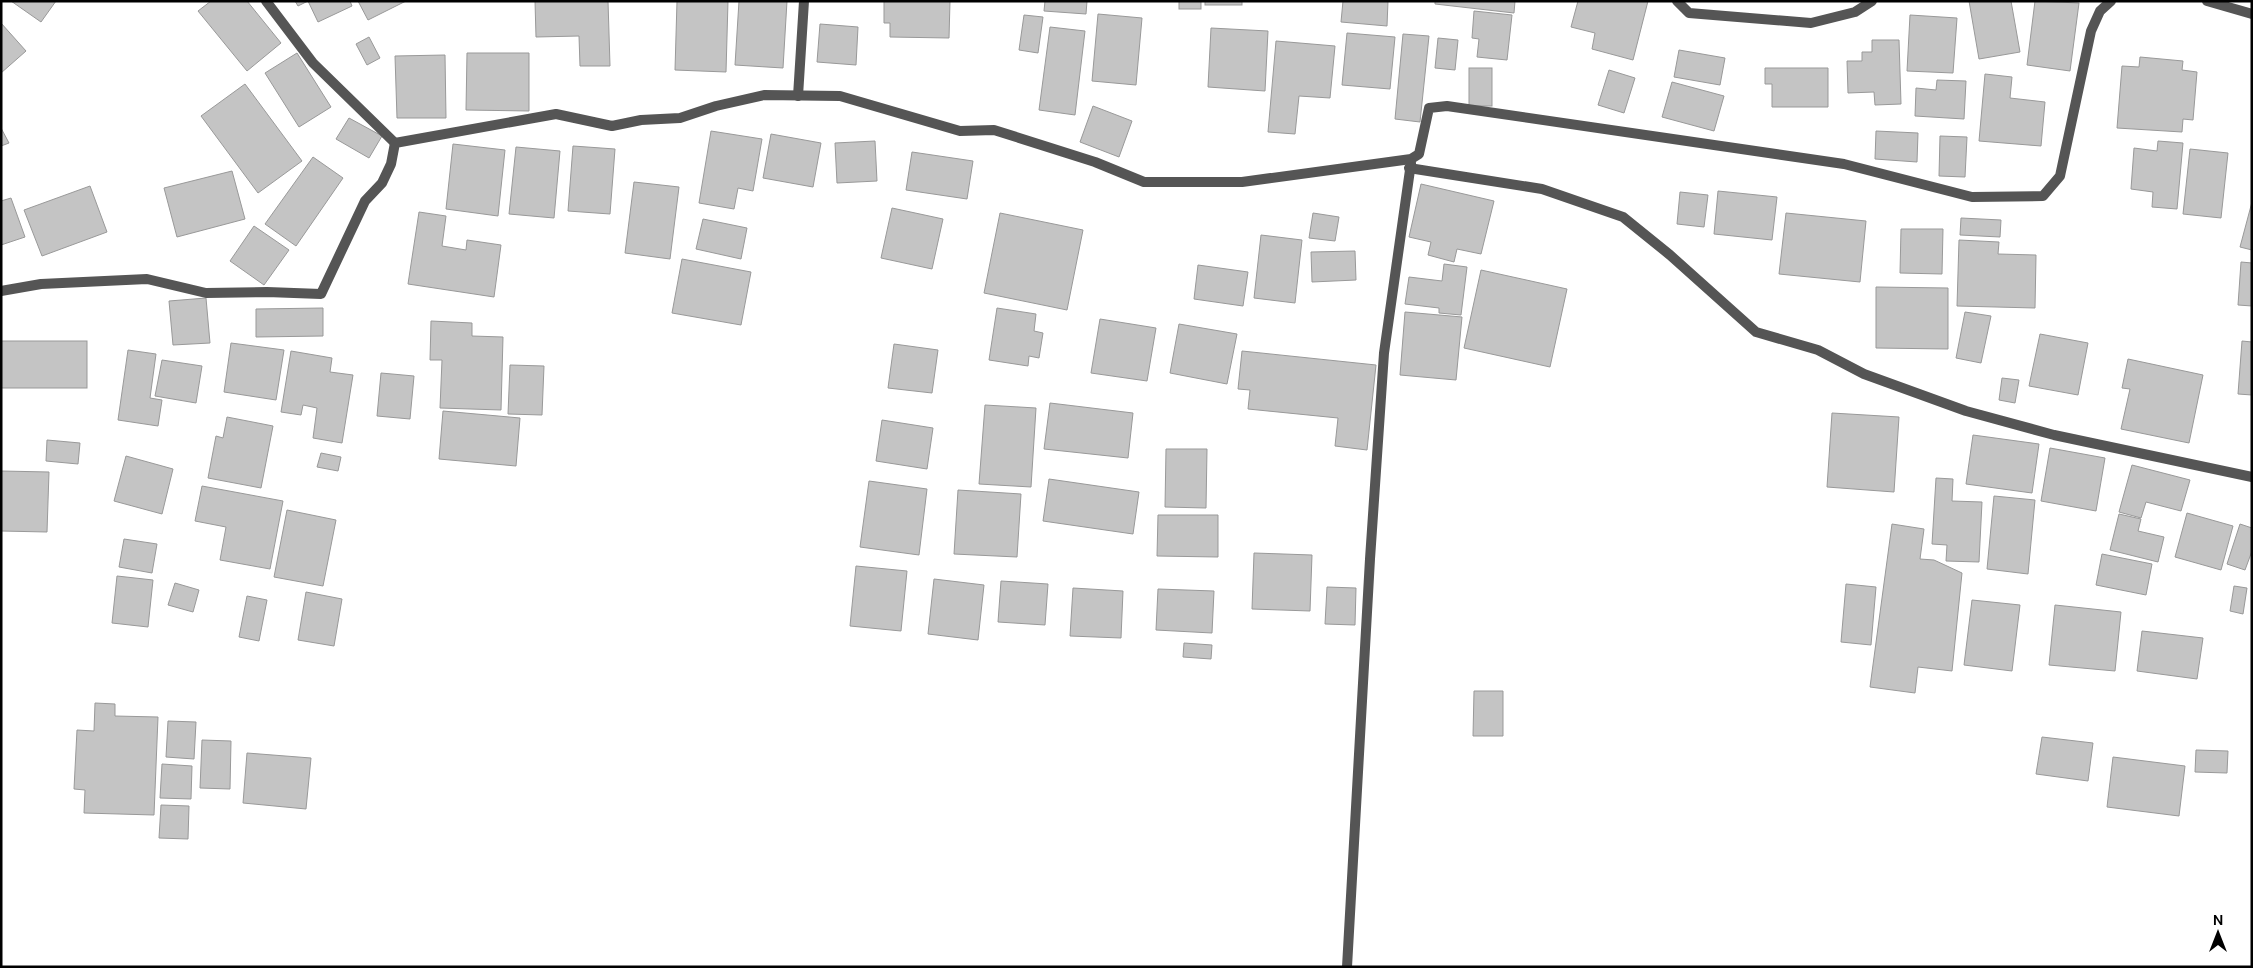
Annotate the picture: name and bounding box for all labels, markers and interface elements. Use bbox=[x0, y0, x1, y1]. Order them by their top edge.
north arrow bbox=[2193, 908, 2243, 958]
text: N bbox=[2213, 911, 2223, 929]

